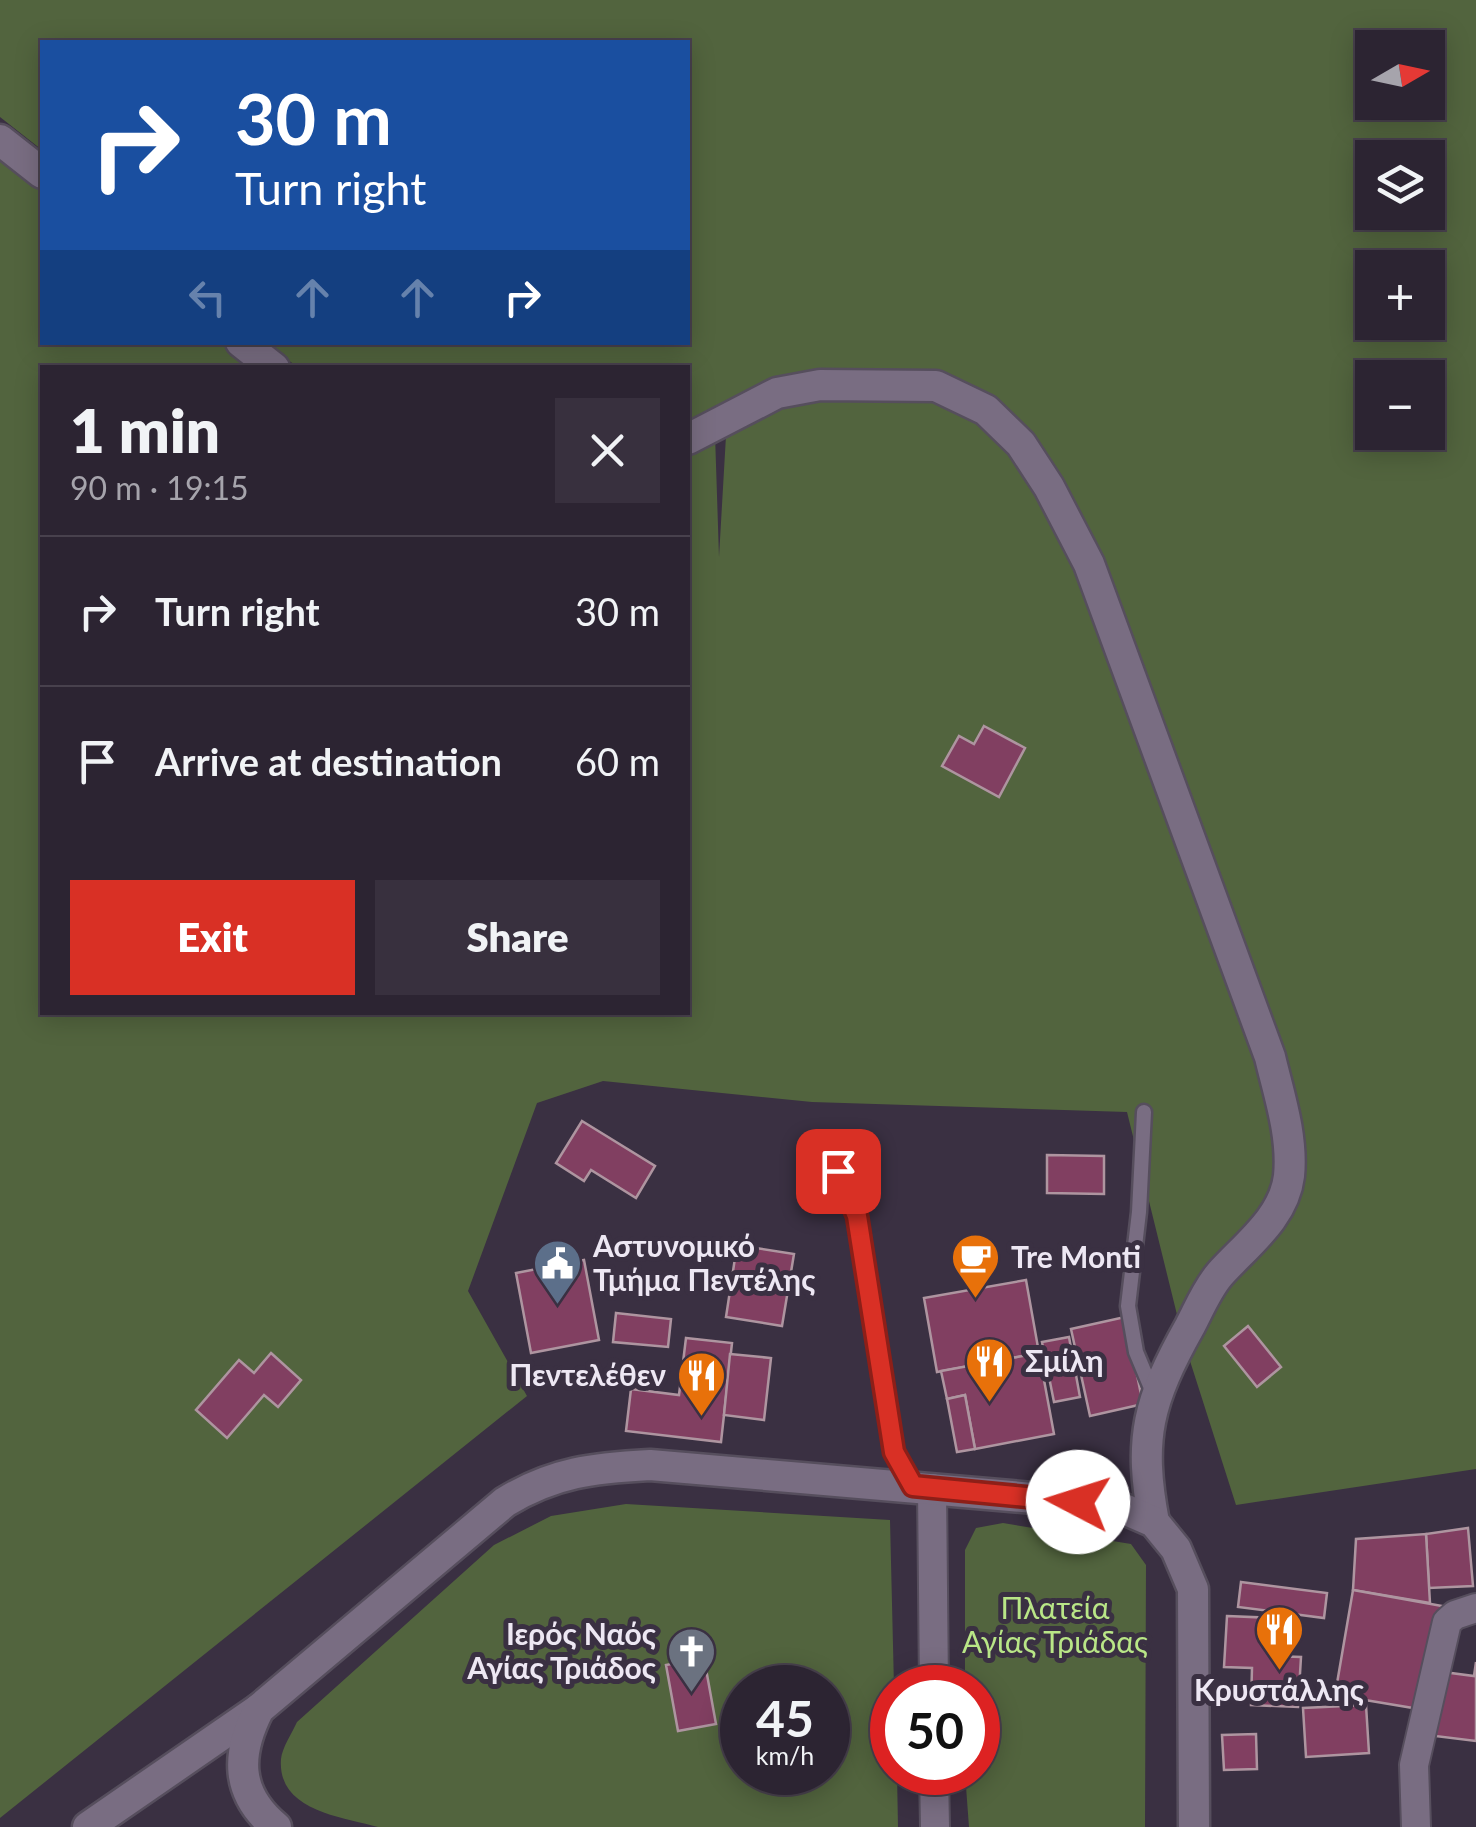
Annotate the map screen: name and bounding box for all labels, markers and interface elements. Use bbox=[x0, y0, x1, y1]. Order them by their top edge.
north arrow bbox=[1355, 30, 1445, 120]
map controls bbox=[1355, 30, 1445, 450]
text: 30 m bbox=[235, 76, 392, 160]
icon: right bbox=[70, 80, 200, 210]
button: layers bbox=[1355, 140, 1445, 230]
text: Turn right bbox=[235, 161, 426, 215]
button: + bbox=[1355, 250, 1445, 340]
icon: left bbox=[180, 270, 235, 325]
icon: ahead bbox=[285, 270, 340, 325]
icon: ahead bbox=[390, 270, 445, 325]
icon: right bbox=[495, 270, 550, 325]
button: − bbox=[1355, 360, 1445, 450]
text: 1 min bbox=[70, 394, 220, 466]
button: close bbox=[555, 398, 660, 503]
text: 90 m · 19:15 bbox=[70, 468, 249, 507]
icon: right bbox=[70, 584, 125, 639]
text: Turn right bbox=[155, 588, 320, 634]
text: 30 m bbox=[575, 588, 660, 634]
icon: arrive bbox=[70, 734, 125, 789]
text: Arrive at destination bbox=[155, 738, 502, 784]
text: 60 m bbox=[575, 738, 660, 784]
button: Exit bbox=[70, 880, 355, 995]
button: Share bbox=[375, 880, 660, 995]
pin bbox=[796, 1129, 881, 1214]
icon: arrive bbox=[811, 1144, 866, 1199]
place label: Αστυνομικό Τμήμα Πεντέλης bbox=[592, 1227, 815, 1297]
cafe icon: Tre Monti bbox=[950, 1232, 1002, 1300]
public building icon: Αστυνομικό Τμήμα Πεντέλης bbox=[532, 1238, 584, 1306]
place label: Tre Monti bbox=[1011, 1238, 1141, 1274]
restaurant icon: Σμίλη bbox=[964, 1336, 1016, 1404]
place label: Σμίλη bbox=[1025, 1342, 1104, 1378]
restaurant icon: Πεντελέθεν bbox=[675, 1350, 727, 1418]
place label: Πεντελέθεν bbox=[509, 1356, 666, 1392]
position arrow bbox=[1026, 1450, 1130, 1554]
park label: Πλατεία Αγίας Τριάδας bbox=[962, 1589, 1148, 1659]
restaurant icon: Κρυστάλλης bbox=[1253, 1604, 1305, 1672]
place label: Ιερός Ναός Αγίας Τριάδος bbox=[466, 1615, 656, 1685]
church icon: Ιερός Ναός Αγίας Τριάδος bbox=[665, 1626, 717, 1694]
speed limit sign: 50 bbox=[870, 1665, 1000, 1795]
place label: Κρυστάλλης bbox=[1194, 1671, 1364, 1707]
text: 45 bbox=[756, 1688, 814, 1748]
text: km/h bbox=[756, 1740, 814, 1770]

